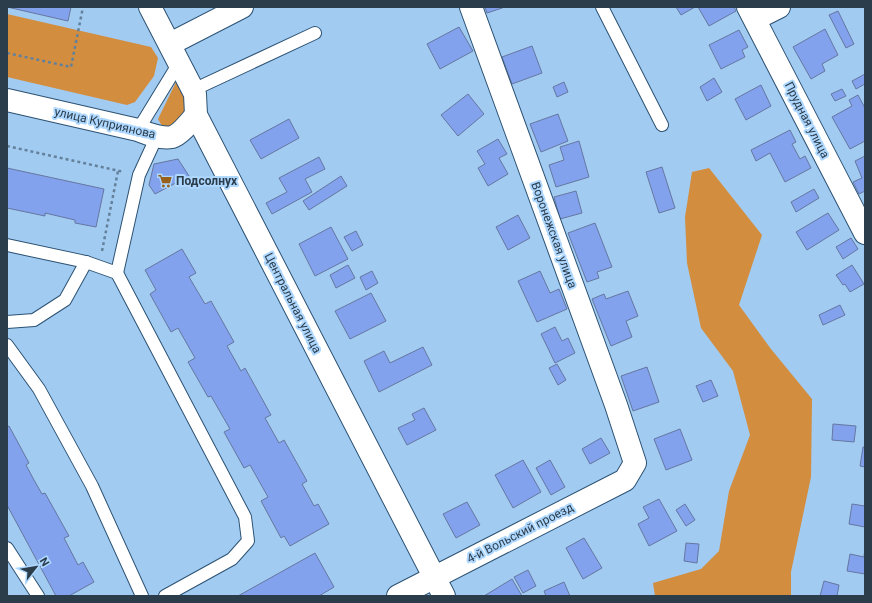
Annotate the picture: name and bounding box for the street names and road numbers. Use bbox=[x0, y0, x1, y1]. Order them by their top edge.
street label: Прудная улица bbox=[782, 79, 832, 161]
street label: улица Куприянова bbox=[53, 105, 157, 141]
street label: Воронежская улица bbox=[528, 180, 580, 290]
street label: Центральная улица bbox=[262, 251, 324, 355]
street label: 4-й Вольский проезд bbox=[464, 500, 576, 566]

